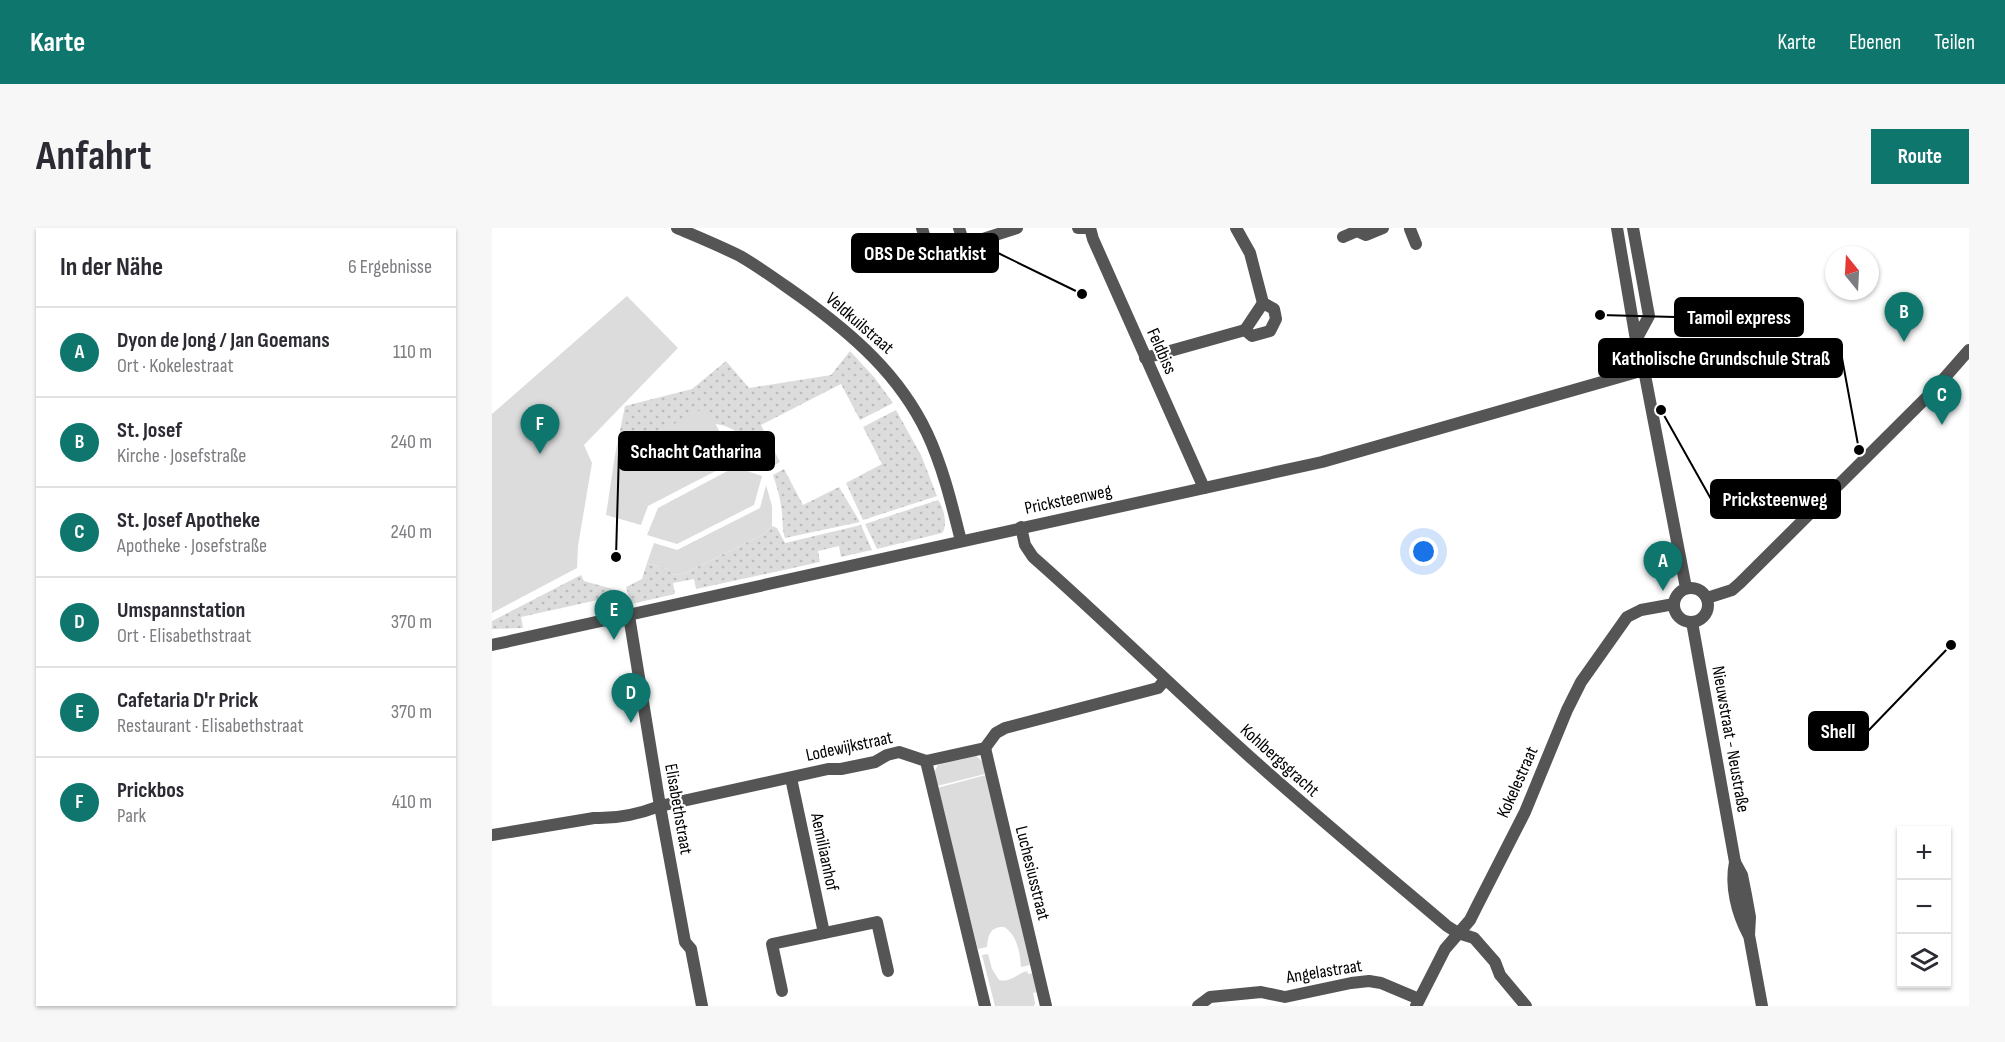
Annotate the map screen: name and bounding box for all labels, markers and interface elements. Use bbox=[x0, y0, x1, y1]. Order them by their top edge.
text: Karte bbox=[30, 26, 85, 59]
text: Karte bbox=[1778, 30, 1816, 55]
text: Ebenen bbox=[1849, 30, 1901, 55]
text: Teilen bbox=[1934, 30, 1975, 55]
button: Route bbox=[1871, 129, 1969, 184]
text: Anfahrt bbox=[36, 131, 151, 182]
callout: OBS De Schatkist bbox=[852, 234, 998, 272]
text: OBS De Schatkist bbox=[864, 242, 986, 266]
north arrow bbox=[1825, 246, 1879, 300]
text: In der Nähe bbox=[60, 252, 163, 283]
text: 6 Ergebnisse bbox=[348, 255, 432, 279]
street label: Veldkuilstraat bbox=[821, 288, 898, 359]
pin: B bbox=[1884, 292, 1924, 342]
callout: Tamoil express bbox=[1675, 298, 1803, 336]
text: Tamoil express bbox=[1687, 306, 1791, 330]
street label: Feldbiss bbox=[1142, 325, 1181, 377]
text: Dyon de Jong / Jan Goemans bbox=[117, 327, 330, 354]
callout: Katholische Grundschule Straß bbox=[1599, 339, 1842, 377]
text: A bbox=[75, 340, 84, 364]
text: 110 m bbox=[393, 340, 432, 364]
text: Katholische Grundschule Straß bbox=[1612, 347, 1830, 371]
text: Ort · Kokelestraat bbox=[117, 354, 234, 378]
pin: C bbox=[1922, 376, 1962, 425]
pin: F bbox=[520, 404, 560, 454]
text: St. Josef bbox=[117, 417, 182, 444]
text: B bbox=[75, 430, 84, 454]
text: 240 m bbox=[391, 430, 432, 454]
callout: Schacht Catharina bbox=[619, 432, 774, 470]
text: Schacht Catharina bbox=[631, 440, 761, 464]
text: Kirche · Josefstraße bbox=[117, 444, 246, 468]
street label: Pricksteenweg bbox=[1023, 480, 1114, 519]
callout: Pricksteenweg bbox=[1711, 480, 1840, 518]
text: Pricksteenweg bbox=[1723, 488, 1828, 512]
text: St. Josef Apotheke bbox=[117, 507, 260, 534]
text: C bbox=[74, 520, 85, 544]
text: 240 m bbox=[391, 520, 432, 544]
text: Apotheke · Josefstraße bbox=[117, 534, 267, 558]
your location bbox=[1409, 537, 1438, 566]
pin: A bbox=[1644, 542, 1682, 591]
pin: E bbox=[594, 590, 634, 640]
text: Umspannstation bbox=[117, 597, 245, 624]
text: D bbox=[74, 610, 85, 634]
text: 370 m bbox=[391, 610, 432, 634]
text: Ort · Elisabethstraat bbox=[117, 624, 251, 648]
street label: Nieuwstraat - Neustraße bbox=[1707, 664, 1754, 814]
pin: D bbox=[612, 674, 650, 723]
text: Cafetaria D'r Prick bbox=[117, 687, 258, 714]
text: E bbox=[75, 700, 84, 724]
text: 370 m bbox=[391, 700, 432, 724]
callout: Shell bbox=[1809, 712, 1868, 750]
text: Restaurant · Elisabethstraat bbox=[117, 714, 304, 738]
street label: Kohlbergsgracht bbox=[1236, 720, 1324, 802]
text: Shell bbox=[1821, 720, 1855, 744]
street label: Lodewijkstraat bbox=[804, 727, 895, 766]
street label: Kokelestraat bbox=[1492, 743, 1543, 821]
street label: Elisabethstraat bbox=[660, 762, 697, 857]
text: Prickbos bbox=[117, 777, 184, 804]
text: F bbox=[75, 790, 84, 814]
text: 410 m bbox=[392, 790, 432, 814]
text: Park bbox=[117, 804, 146, 828]
street label: Aemiliaanhof bbox=[806, 810, 843, 894]
street label: Luchesiusstraat bbox=[1011, 824, 1054, 923]
map controls bbox=[1897, 826, 1951, 988]
button: + bbox=[1897, 826, 1951, 880]
button: − bbox=[1897, 880, 1951, 934]
button: layers bbox=[1897, 934, 1951, 988]
street label: Angelastraat bbox=[1284, 955, 1364, 988]

